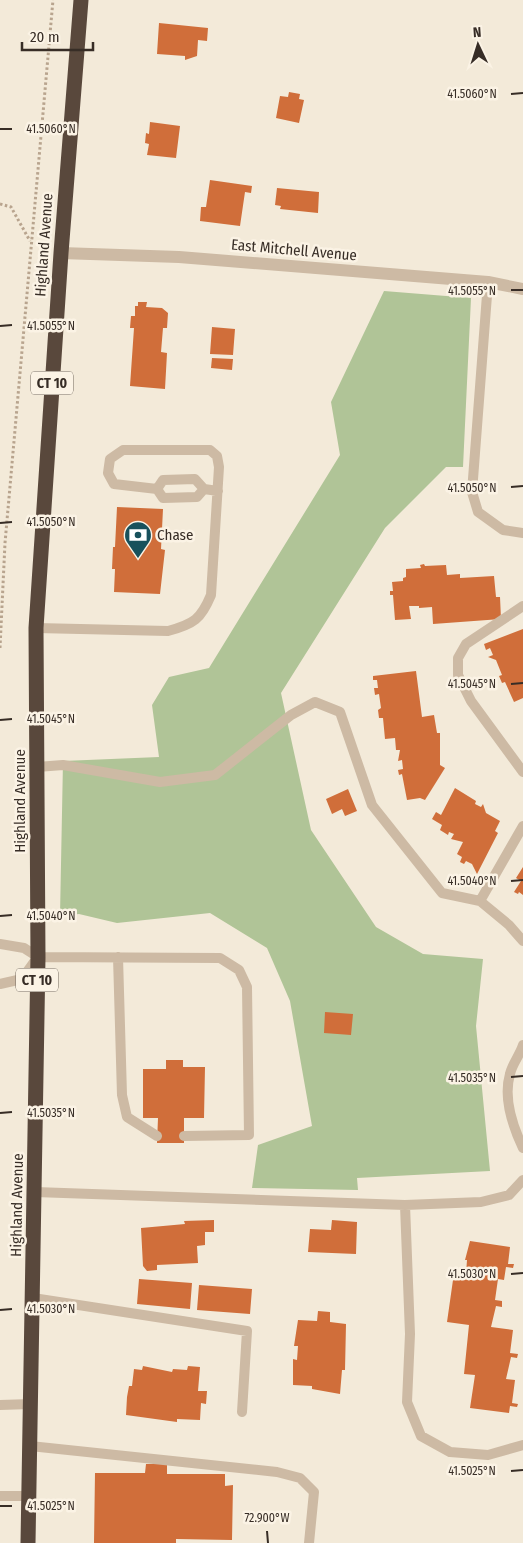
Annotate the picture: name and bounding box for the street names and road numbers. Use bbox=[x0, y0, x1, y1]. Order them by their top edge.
street label: Highland Avenue bbox=[31, 193, 57, 297]
street label: East Mitchell Avenue bbox=[230, 236, 358, 264]
road number: CT 10 bbox=[31, 372, 73, 394]
street label: Highland Avenue bbox=[11, 749, 29, 853]
road number: CT 10 bbox=[16, 968, 58, 992]
street label: Highland Avenue bbox=[7, 1153, 27, 1257]

